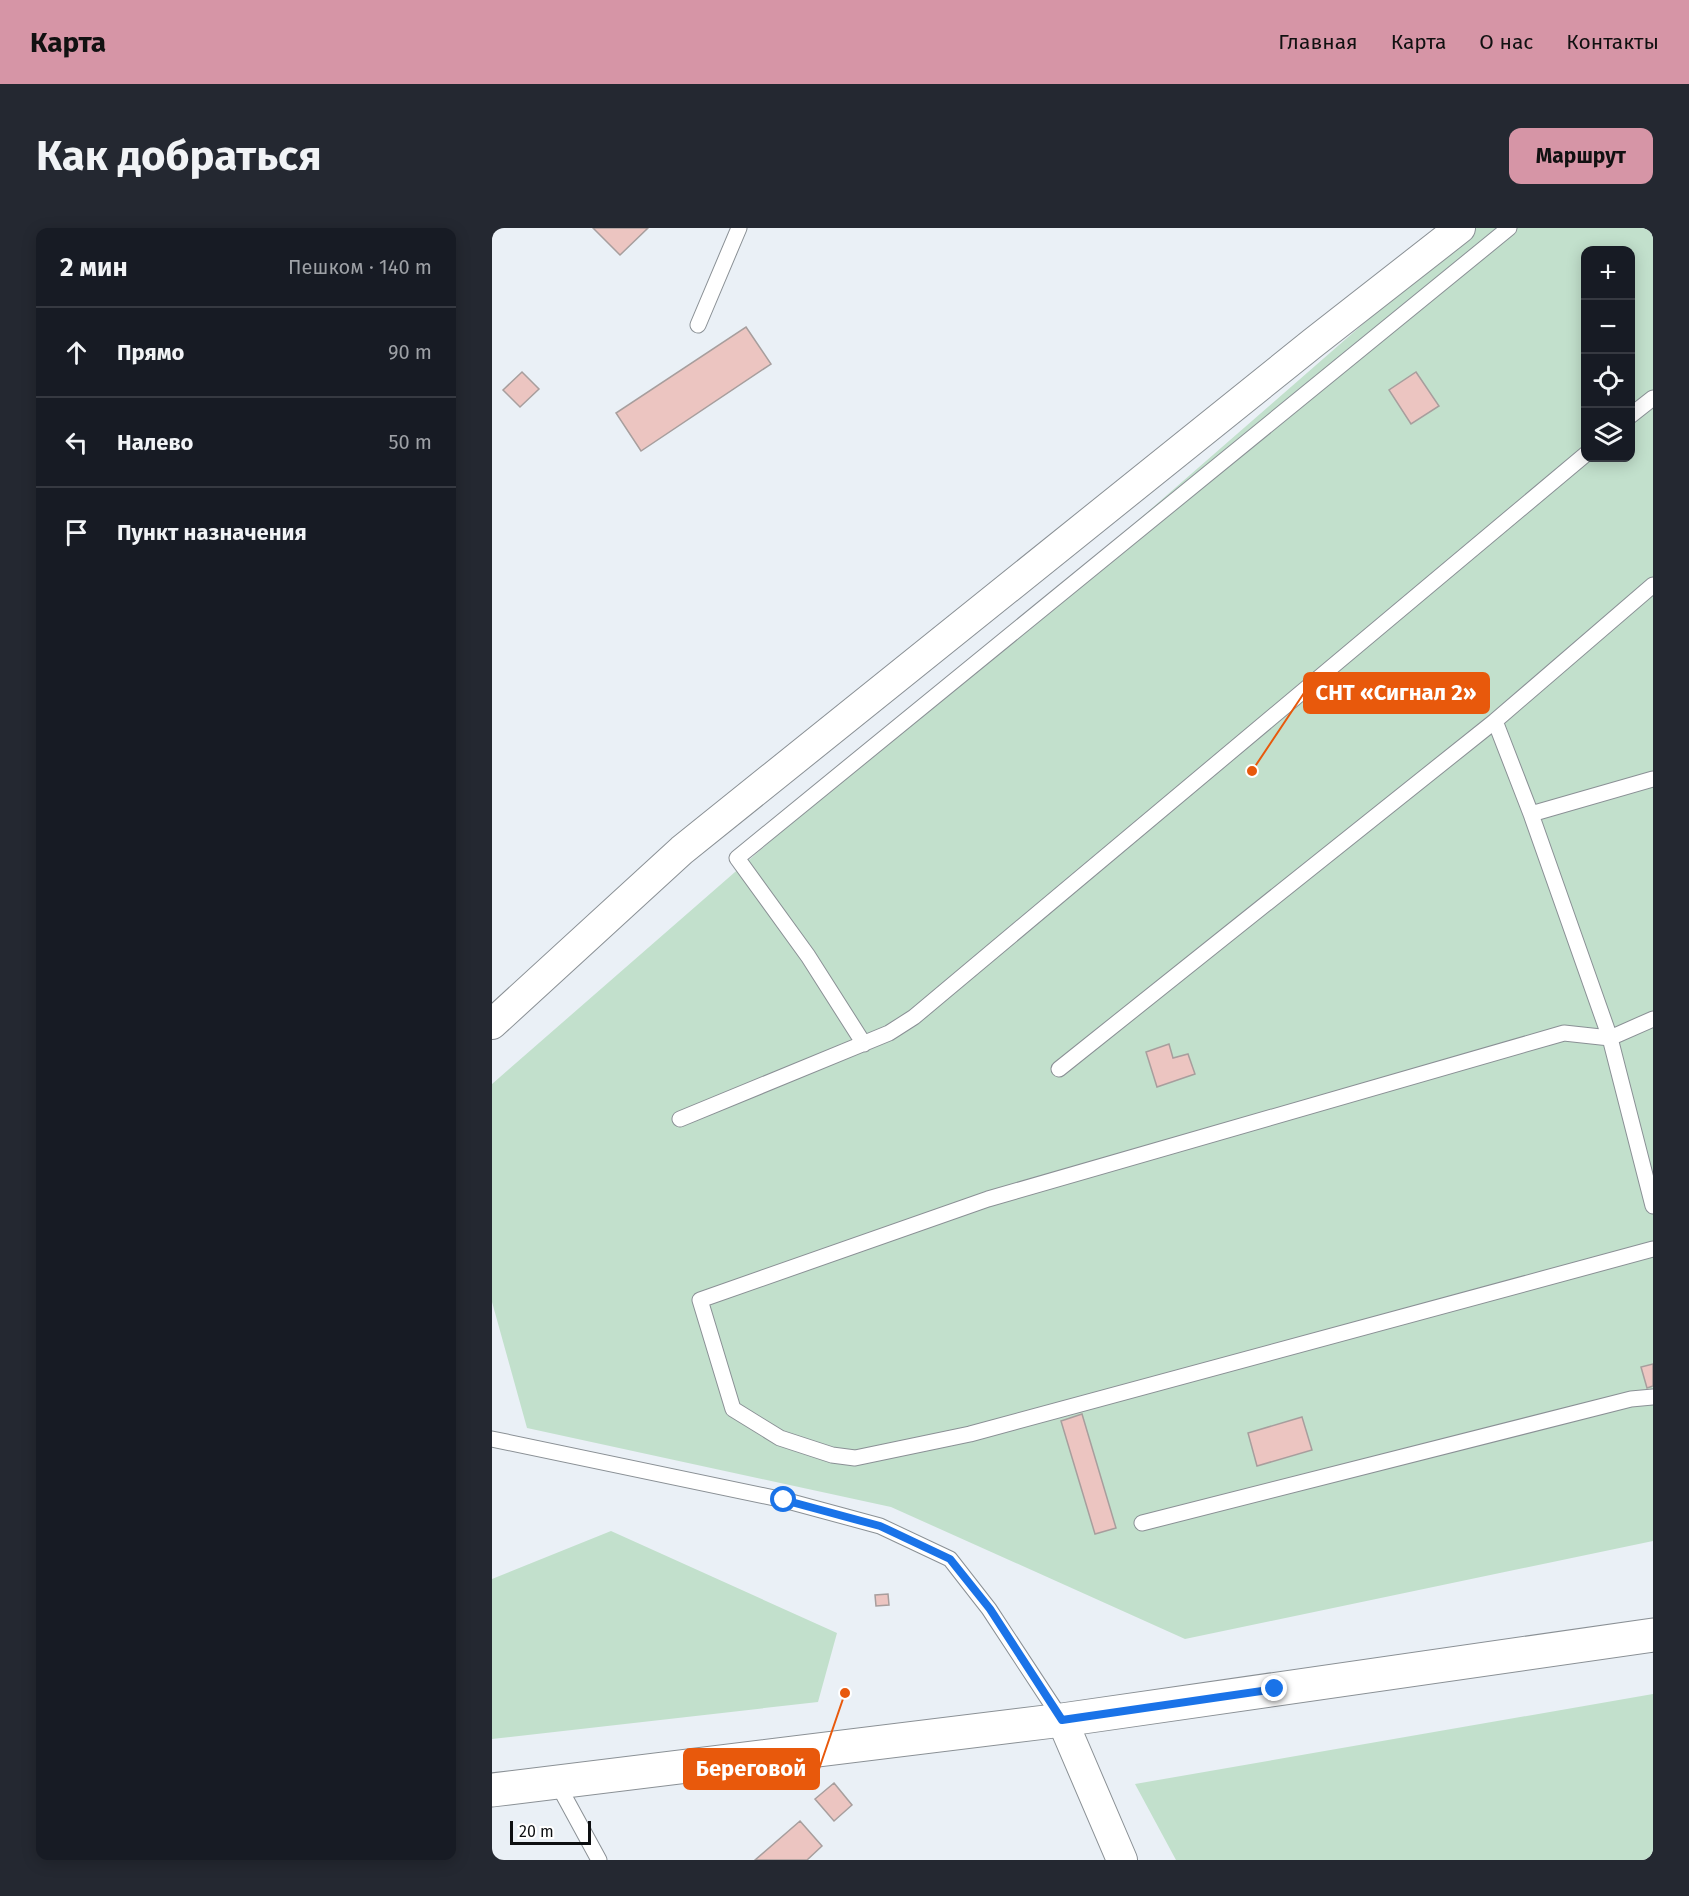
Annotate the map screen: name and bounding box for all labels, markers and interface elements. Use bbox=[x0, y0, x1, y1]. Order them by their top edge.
text: Карта bbox=[30, 26, 106, 59]
text: Главная bbox=[1278, 29, 1358, 55]
text: Карта bbox=[1391, 29, 1446, 55]
text: О нас bbox=[1479, 29, 1533, 55]
text: Контакты bbox=[1566, 29, 1659, 55]
button: Маршрут bbox=[1509, 128, 1653, 184]
text: Как добраться bbox=[36, 131, 322, 181]
map controls bbox=[1581, 246, 1635, 462]
button: + bbox=[1581, 246, 1635, 300]
text: 2 мин bbox=[60, 252, 128, 283]
text: Пешком · 140 m bbox=[288, 255, 432, 279]
button: − bbox=[1581, 300, 1635, 354]
icon: ahead bbox=[60, 336, 93, 369]
text: Прямо bbox=[117, 339, 184, 366]
text: 90 m bbox=[388, 340, 432, 364]
button: locate bbox=[1581, 354, 1635, 408]
button: layers bbox=[1581, 408, 1635, 462]
icon: left bbox=[60, 426, 93, 459]
text: Налево bbox=[117, 429, 193, 456]
text: 50 m bbox=[388, 430, 432, 454]
icon: arrive bbox=[60, 516, 93, 549]
text: Пункт назначения bbox=[117, 519, 307, 546]
callout: СНТ «Сигнал 2» bbox=[1304, 673, 1489, 713]
text: СНТ «Сигнал 2» bbox=[1316, 679, 1476, 706]
route start bbox=[770, 1486, 796, 1512]
route end bbox=[1261, 1675, 1287, 1701]
callout: Береговой bbox=[684, 1749, 819, 1789]
text: Береговой bbox=[696, 1755, 806, 1782]
scale bar bbox=[510, 1818, 591, 1846]
text: 20 m bbox=[519, 1822, 554, 1841]

